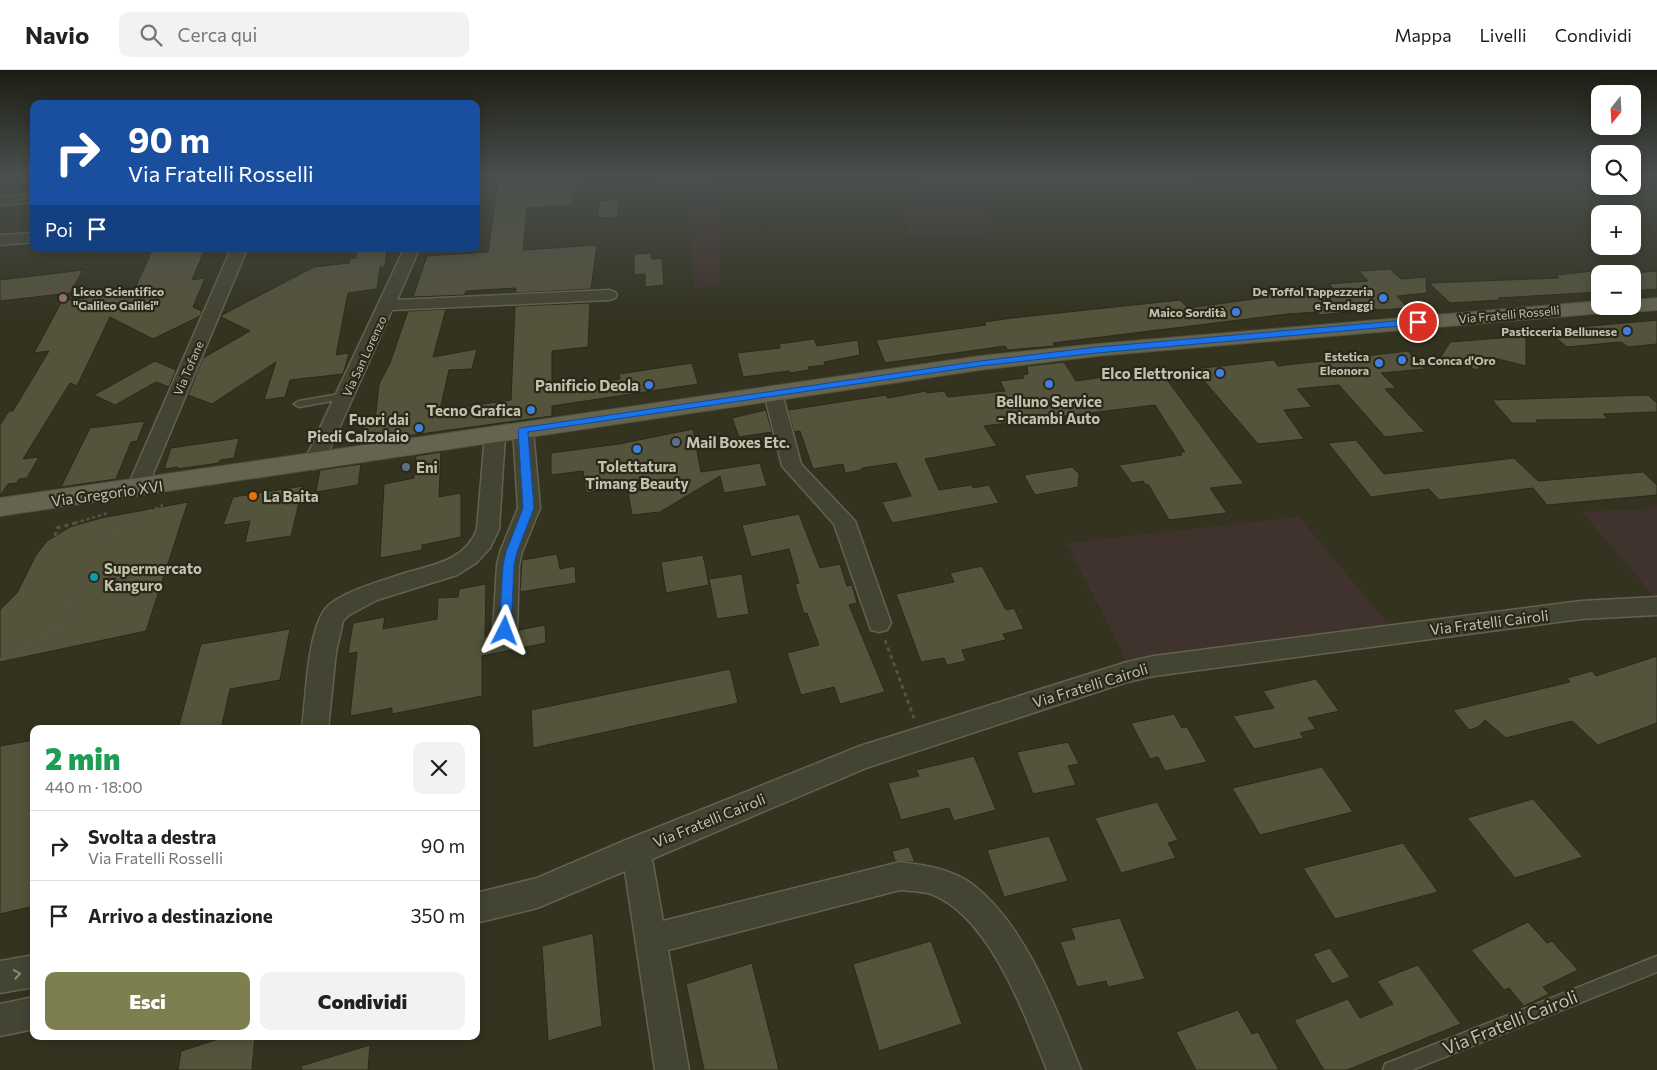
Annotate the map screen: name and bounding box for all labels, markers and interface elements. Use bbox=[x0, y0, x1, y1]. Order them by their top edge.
search box bbox=[119, 12, 469, 57]
text: Navio bbox=[25, 20, 89, 49]
icon: search bbox=[137, 21, 165, 49]
text: Cerca qui bbox=[177, 23, 257, 46]
text: Mappa bbox=[1394, 24, 1452, 46]
text: Livelli bbox=[1480, 24, 1527, 46]
text: Condividi bbox=[1555, 24, 1632, 46]
north arrow bbox=[1591, 85, 1641, 135]
map controls bbox=[1591, 85, 1641, 315]
text: 90 m bbox=[128, 117, 210, 160]
icon: right bbox=[45, 120, 110, 185]
button: search bbox=[1591, 145, 1641, 195]
text: Via Fratelli Rosselli bbox=[128, 160, 314, 187]
button: + bbox=[1591, 205, 1641, 255]
icon: arrive bbox=[83, 215, 111, 243]
text: Poi bbox=[45, 218, 73, 241]
button: − bbox=[1591, 265, 1641, 315]
place label: Liceo Scientifico "Galileo Galilei" bbox=[73, 284, 164, 312]
place label: De Toffol Tappezzeria e Tendaggi bbox=[1253, 284, 1373, 312]
marker: Liceo Scientifico "Galileo Galilei" bbox=[57, 292, 69, 304]
marker: De Toffol Tappezzeria e Tendaggi bbox=[1377, 292, 1389, 304]
pin bbox=[1397, 301, 1439, 343]
street label: Via Fratelli Rosselli bbox=[1458, 303, 1560, 325]
place label: Maico Sordità bbox=[1149, 305, 1226, 319]
marker: Maico Sordità bbox=[1230, 306, 1242, 318]
icon: arrive bbox=[1404, 308, 1432, 336]
street label: Via San Lorenzo bbox=[339, 313, 389, 399]
place label: Pasticceria Bellunese bbox=[1501, 324, 1617, 338]
marker: Pasticceria Bellunese bbox=[1621, 325, 1633, 337]
street label: Via Tofane bbox=[170, 339, 206, 397]
place label: Estetica Eleonora bbox=[1320, 349, 1369, 377]
place label: La Conca d'Oro bbox=[1412, 353, 1496, 367]
marker: La Conca d'Oro bbox=[1396, 354, 1408, 366]
marker: Estetica Eleonora bbox=[1373, 357, 1385, 369]
place label: Elco Elettronica bbox=[1101, 364, 1210, 382]
marker: Elco Elettronica bbox=[1214, 367, 1226, 379]
place label: Panificio Deola bbox=[535, 376, 639, 394]
marker: Belluno Service - Ricambi Auto bbox=[1043, 378, 1055, 390]
marker: Panificio Deola bbox=[643, 379, 655, 391]
place label: Belluno Service - Ricambi Auto bbox=[996, 392, 1102, 427]
place label: Tecno Grafica bbox=[426, 401, 521, 419]
marker: Tecno Grafica bbox=[525, 404, 537, 416]
place label: Fuori dai Piedi Calzolaio bbox=[307, 410, 409, 445]
marker: Fuori dai Piedi Calzolaio bbox=[413, 422, 425, 434]
place label: Mail Boxes Etc. bbox=[686, 433, 790, 451]
marker: Mail Boxes Etc. bbox=[670, 436, 682, 448]
marker: Tolettatura Timang Beauty bbox=[631, 443, 643, 455]
place label: Tolettatura Timang Beauty bbox=[585, 457, 690, 492]
place label: Eni bbox=[416, 458, 438, 476]
marker: Eni bbox=[400, 461, 412, 473]
street label: Via Gregorio XVI bbox=[50, 476, 164, 510]
place label: La Baita bbox=[263, 487, 319, 505]
marker: La Baita bbox=[247, 490, 259, 502]
place label: Supermercato Kanguro bbox=[104, 559, 202, 594]
marker: Supermercato Kanguro bbox=[88, 571, 100, 583]
position arrow bbox=[478, 604, 530, 656]
street label: Via Fratelli Cairoli bbox=[1429, 606, 1549, 638]
street label: Via Fratelli Cairoli bbox=[1030, 659, 1150, 711]
text: 2 min bbox=[45, 739, 120, 776]
button: close bbox=[413, 742, 465, 794]
text: 440 m · 18:00 bbox=[45, 777, 143, 796]
street label: Via Fratelli Cairoli bbox=[650, 789, 768, 851]
text: Svolta a destra bbox=[88, 825, 216, 848]
icon: right bbox=[45, 832, 73, 860]
text: 90 m bbox=[421, 834, 465, 857]
text: Via Fratelli Rosselli bbox=[88, 848, 223, 867]
icon: arrive bbox=[45, 902, 73, 930]
text: Arrivo a destinazione bbox=[88, 904, 273, 927]
text: 350 m bbox=[411, 904, 465, 927]
one-way arrow bbox=[12, 969, 21, 980]
button: Esci bbox=[45, 972, 250, 1030]
button: Condividi bbox=[260, 972, 465, 1030]
street label: Via Fratelli Cairoli bbox=[1439, 985, 1581, 1059]

